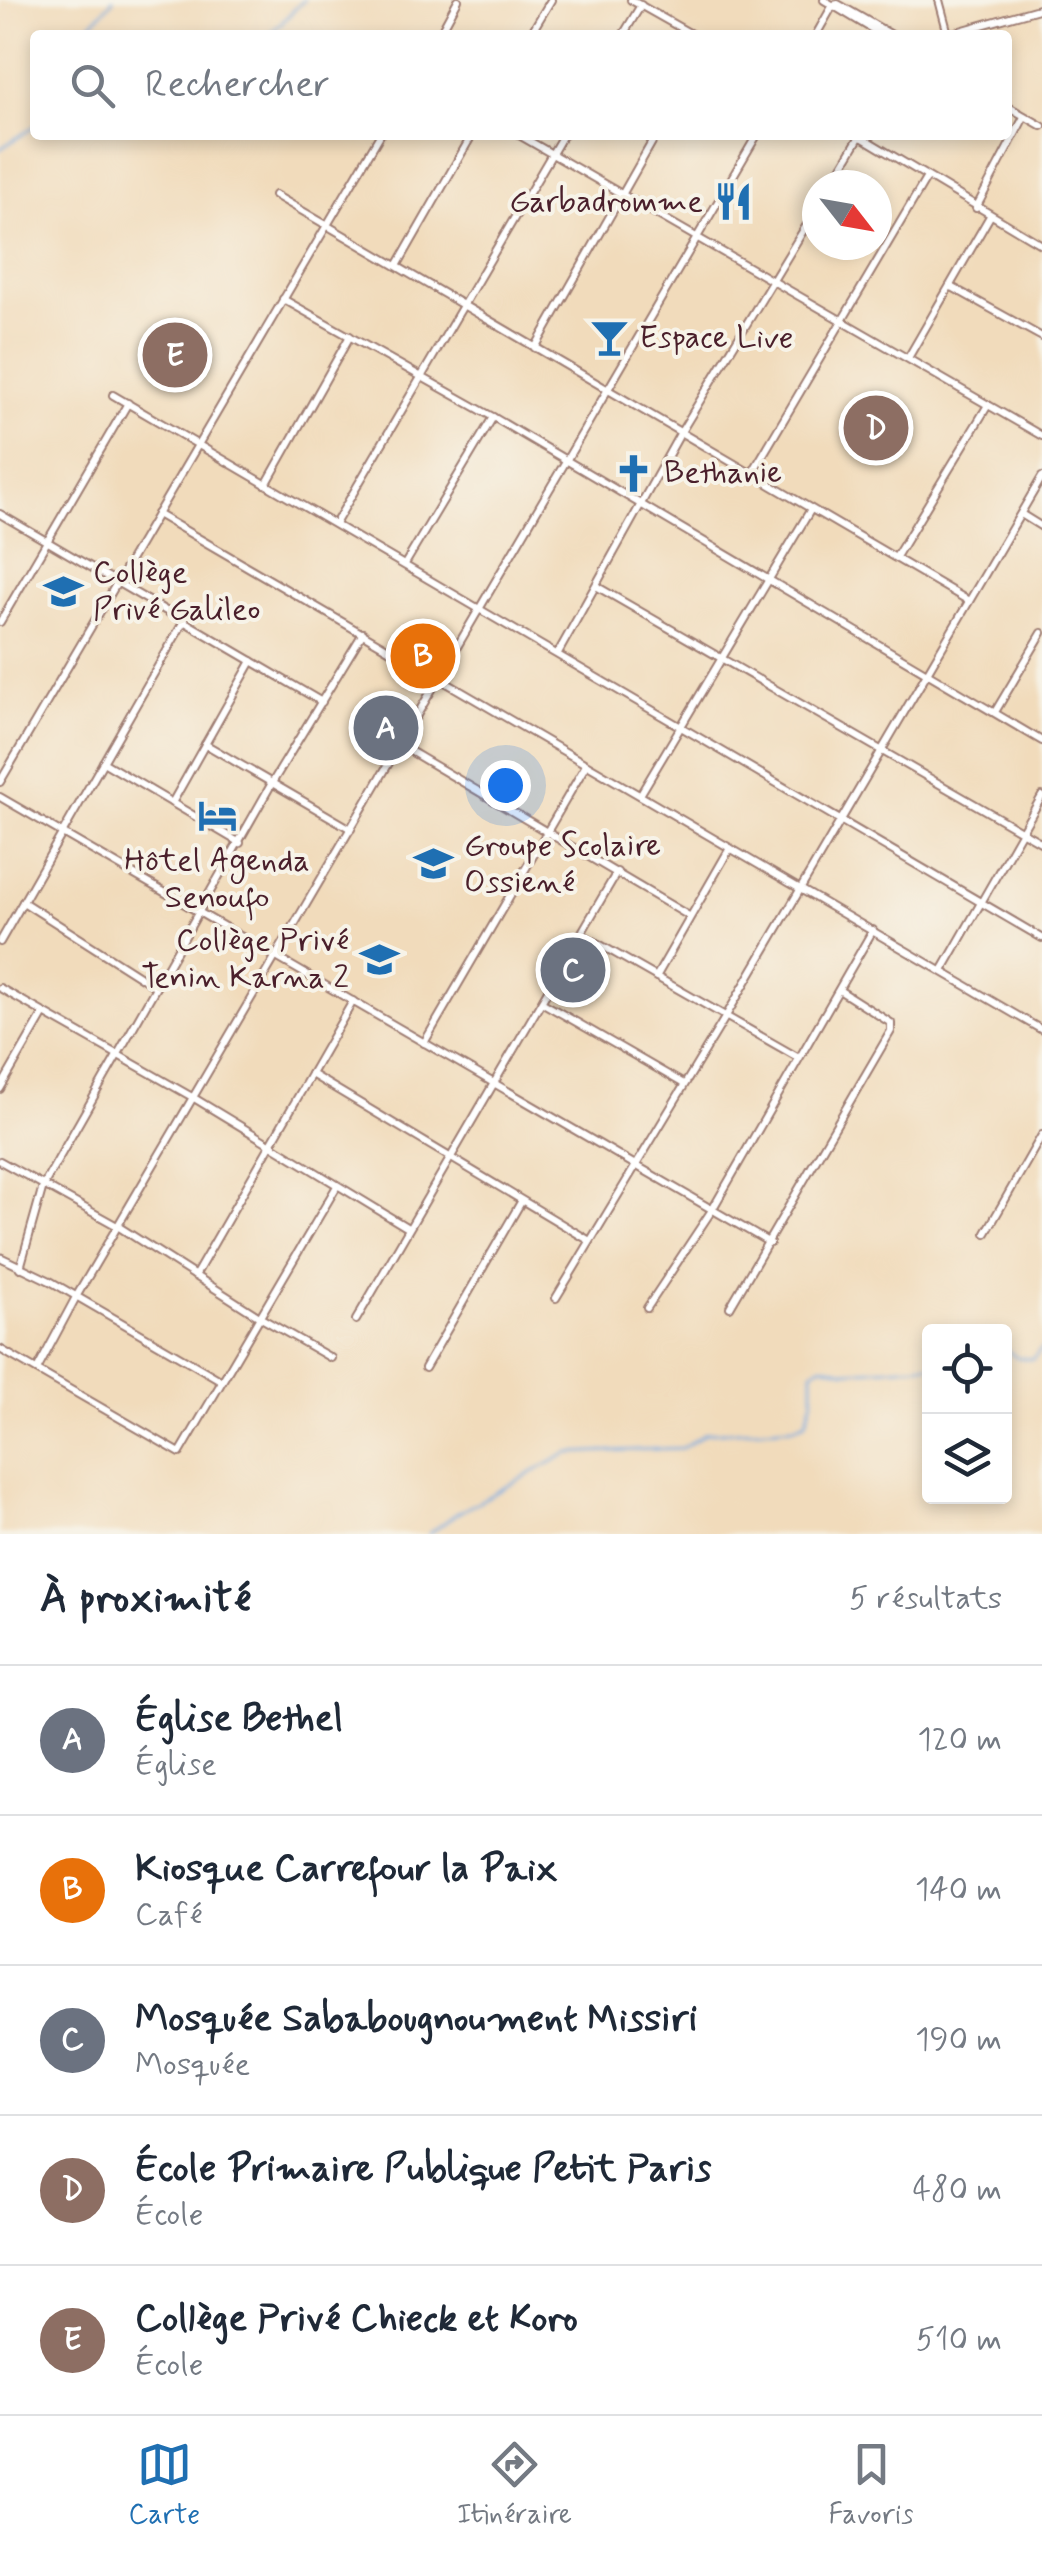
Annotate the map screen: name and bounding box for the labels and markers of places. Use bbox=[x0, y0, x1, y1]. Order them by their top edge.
place label: Garbadromme bbox=[509, 181, 703, 223]
restaurant icon: Garbadromme bbox=[712, 181, 754, 223]
bar icon: Espace Live bbox=[588, 317, 630, 359]
place label: Espace Live bbox=[639, 317, 793, 359]
pin: E bbox=[142, 318, 208, 392]
pin: D bbox=[844, 390, 908, 466]
church icon: Bethanie bbox=[613, 452, 655, 494]
place label: Bethanie bbox=[664, 452, 782, 494]
place label: Collège Privé Galileo bbox=[93, 552, 261, 631]
school or university icon: Collège Privé Galileo bbox=[42, 570, 84, 612]
pin: B bbox=[390, 618, 456, 694]
pin: A bbox=[354, 690, 418, 766]
hotel icon: Hôtel Agenda Senoufo bbox=[196, 795, 238, 837]
place label: Groupe Scolaire Ossiené bbox=[464, 825, 661, 904]
place label: Hôtel Agenda Senoufo bbox=[124, 840, 310, 921]
school or university icon: Groupe Scolaire Ossiené bbox=[413, 843, 455, 885]
place label: Collège Privé Tenin Karna 2 bbox=[141, 920, 349, 999]
pin: C bbox=[540, 932, 606, 1008]
school or university icon: Collège Privé Tenin Karna 2 bbox=[358, 938, 400, 980]

